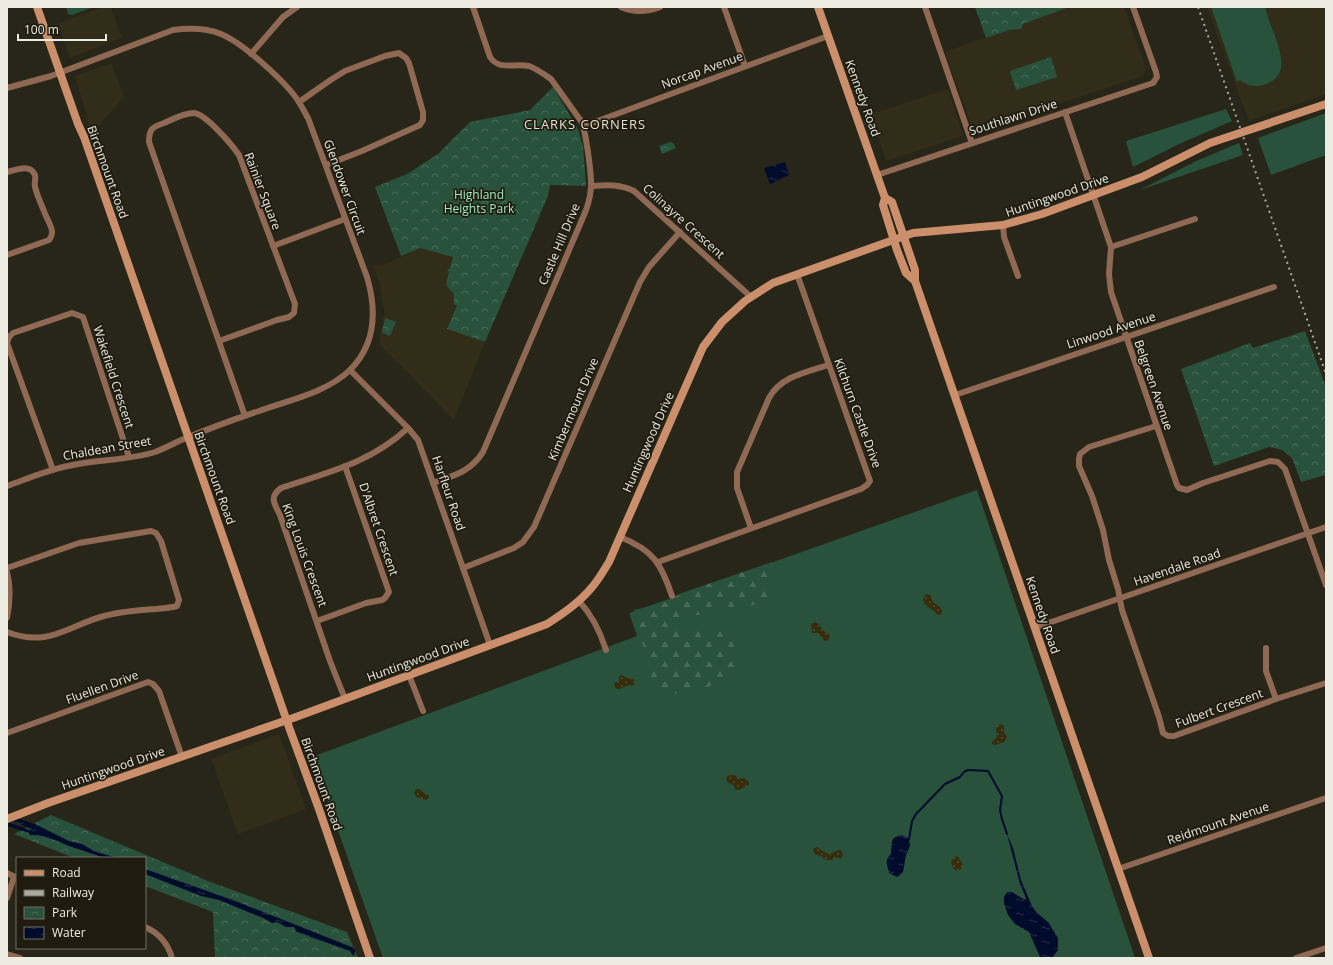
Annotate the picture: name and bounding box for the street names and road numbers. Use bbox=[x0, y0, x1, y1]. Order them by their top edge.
street label: Norcap Avenue bbox=[659, 47, 745, 93]
street label: Kennedy Road bbox=[841, 57, 885, 139]
street label: Southlawn Drive bbox=[967, 95, 1059, 139]
street label: Birchmount Road bbox=[83, 123, 133, 221]
street label: Glendower Circuit bbox=[320, 137, 370, 237]
street label: Rainier Square bbox=[240, 150, 286, 232]
street label: Huntingwood Drive bbox=[1003, 169, 1111, 221]
street label: Colinayre Crescent bbox=[639, 180, 729, 262]
street label: Castle Hill Drive bbox=[534, 200, 584, 288]
street label: Linwood Avenue bbox=[1064, 308, 1158, 352]
street label: Wakefield Crescent bbox=[89, 323, 139, 431]
street label: Belgreen Avenue bbox=[1131, 337, 1178, 433]
street label: Kimbermount Drive bbox=[544, 355, 602, 463]
street label: Kilchurn Castle Drive bbox=[830, 356, 886, 471]
street label: Huntingwood Drive bbox=[618, 389, 678, 495]
street label: Birchmount Road bbox=[190, 429, 240, 527]
street label: Chaldean Street bbox=[62, 432, 152, 464]
street label: Harfleur Road bbox=[428, 453, 470, 533]
street label: D'Albret Crescent bbox=[355, 480, 403, 578]
street label: King Louis Crescent bbox=[278, 501, 332, 609]
street label: Havendale Road bbox=[1131, 544, 1223, 590]
street label: Kennedy Road bbox=[1022, 574, 1064, 656]
street label: Huntingwood Drive bbox=[364, 632, 472, 686]
street label: Fluellen Drive bbox=[63, 666, 141, 708]
street label: Fulbert Crescent bbox=[1173, 684, 1265, 732]
street label: Birchmount Road bbox=[297, 735, 347, 833]
street label: Huntingwood Drive bbox=[59, 742, 167, 794]
street label: Reidmount Avenue bbox=[1165, 798, 1271, 848]

